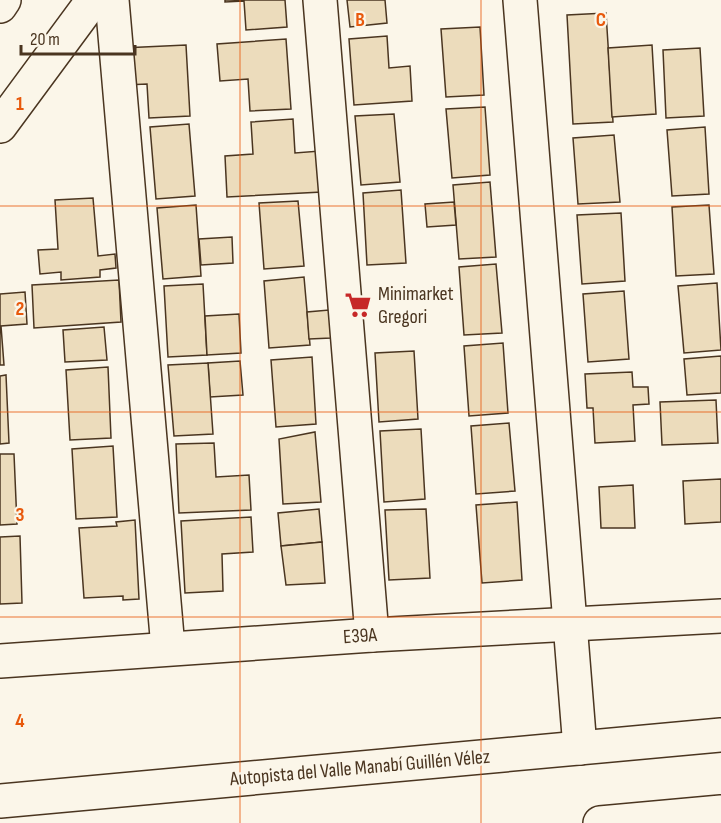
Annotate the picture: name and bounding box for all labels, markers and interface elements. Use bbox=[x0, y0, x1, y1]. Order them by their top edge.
text: B bbox=[355, 8, 365, 32]
text: C bbox=[596, 8, 606, 32]
scale bar bbox=[21, 18, 135, 56]
text: 20 m bbox=[30, 29, 60, 50]
text: 1 bbox=[16, 92, 24, 116]
place label: Minimarket Gregori bbox=[378, 282, 454, 329]
supermarket icon: Minimarket Gregori bbox=[343, 290, 373, 320]
text: 2 bbox=[16, 297, 24, 321]
text: 3 bbox=[16, 503, 25, 527]
street label: E39A bbox=[342, 623, 378, 649]
text: 4 bbox=[15, 709, 25, 733]
street label: Autopista del Valle Manabí Guillén Vélez bbox=[228, 745, 491, 791]

